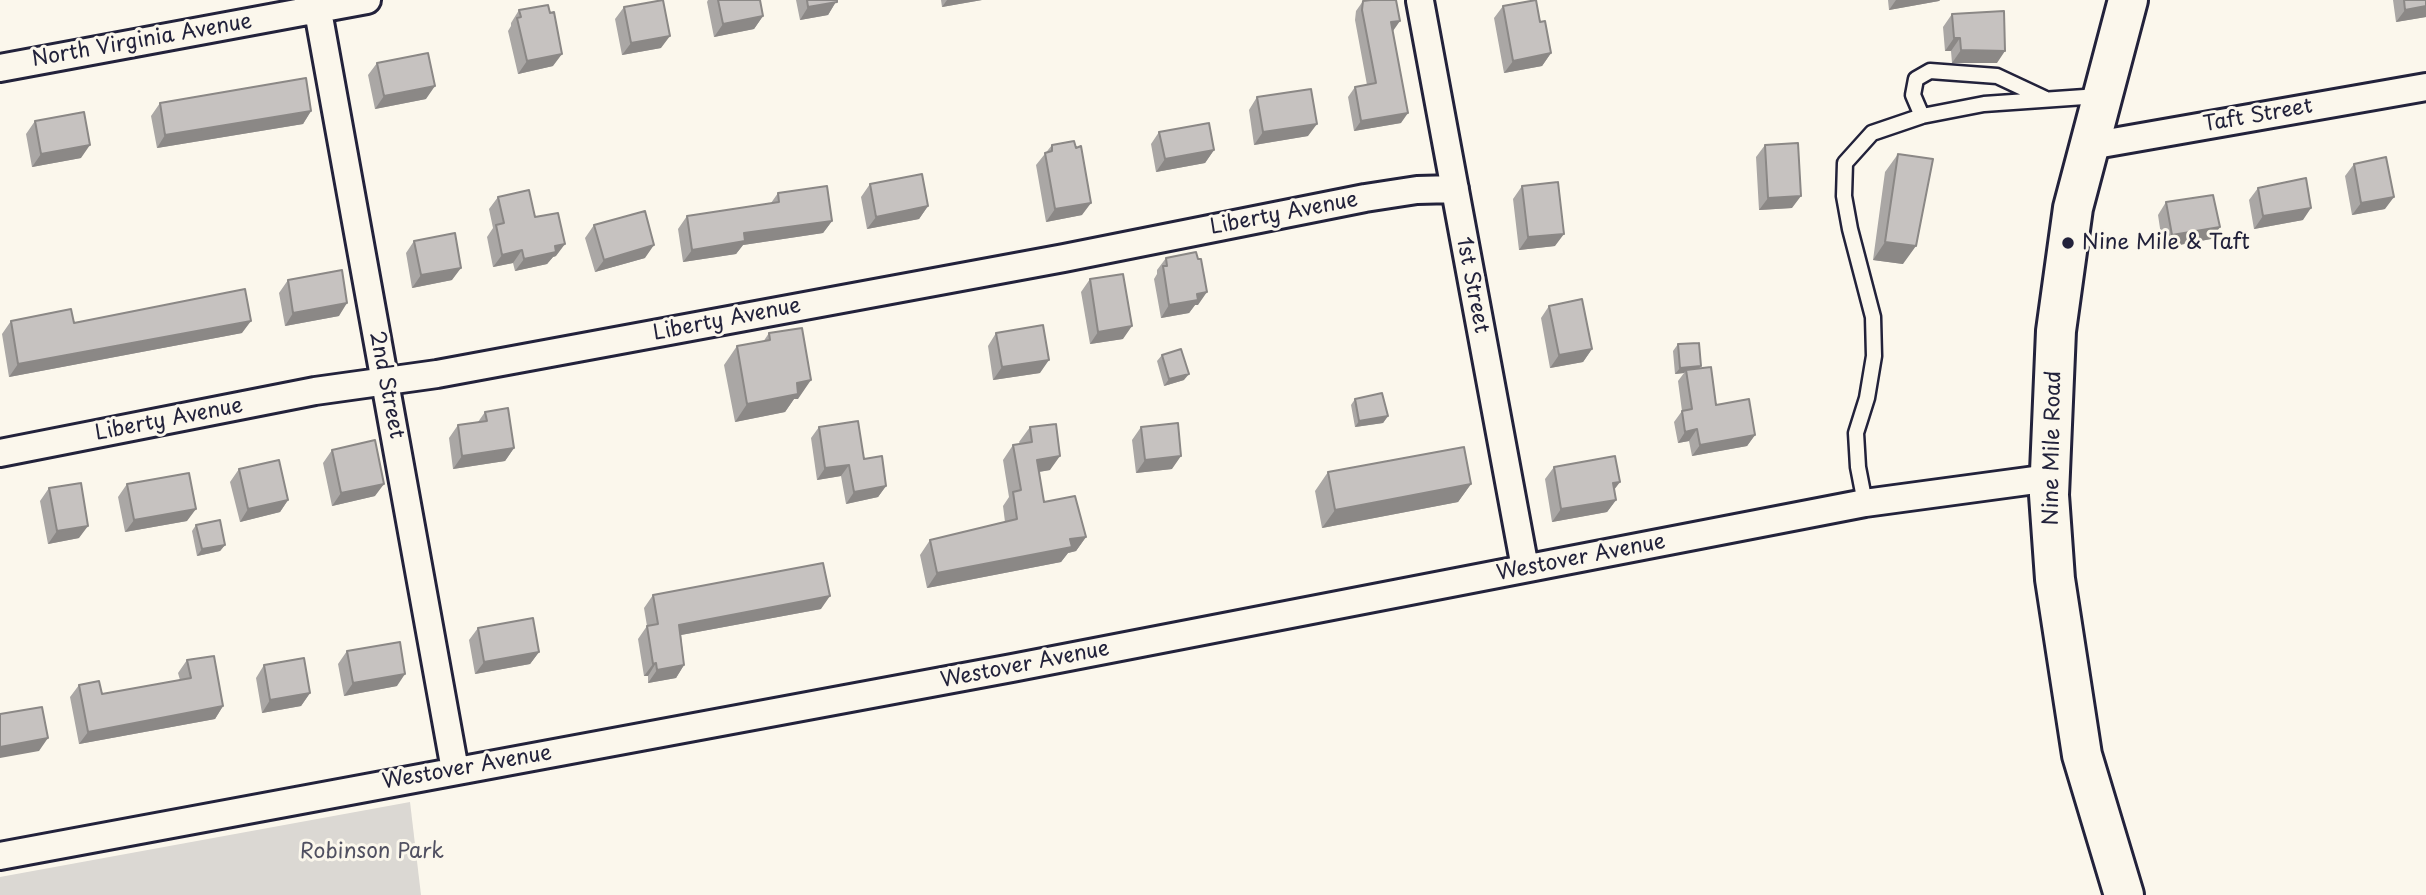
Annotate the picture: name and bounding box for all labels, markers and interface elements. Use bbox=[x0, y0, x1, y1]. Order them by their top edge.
street label: North Virginia Avenue bbox=[30, 9, 254, 73]
street label: Taft Street bbox=[2201, 94, 2315, 138]
street label: Liberty Avenue bbox=[1208, 187, 1360, 241]
place label: Nine Mile & Taft bbox=[2082, 230, 2250, 256]
street label: 1st Street bbox=[1450, 235, 1494, 335]
marker: Nine Mile & Taft bbox=[2060, 235, 2076, 251]
street label: Liberty Avenue bbox=[651, 293, 803, 347]
street label: 2nd Street bbox=[363, 329, 409, 441]
street label: Nine Mile Road bbox=[2039, 370, 2067, 526]
street label: Liberty Avenue bbox=[93, 393, 245, 447]
street label: Westover Avenue bbox=[1494, 529, 1668, 587]
street label: Westover Avenue bbox=[938, 636, 1112, 694]
street label: Westover Avenue bbox=[380, 741, 554, 795]
park label: Robinson Park bbox=[300, 839, 444, 865]

